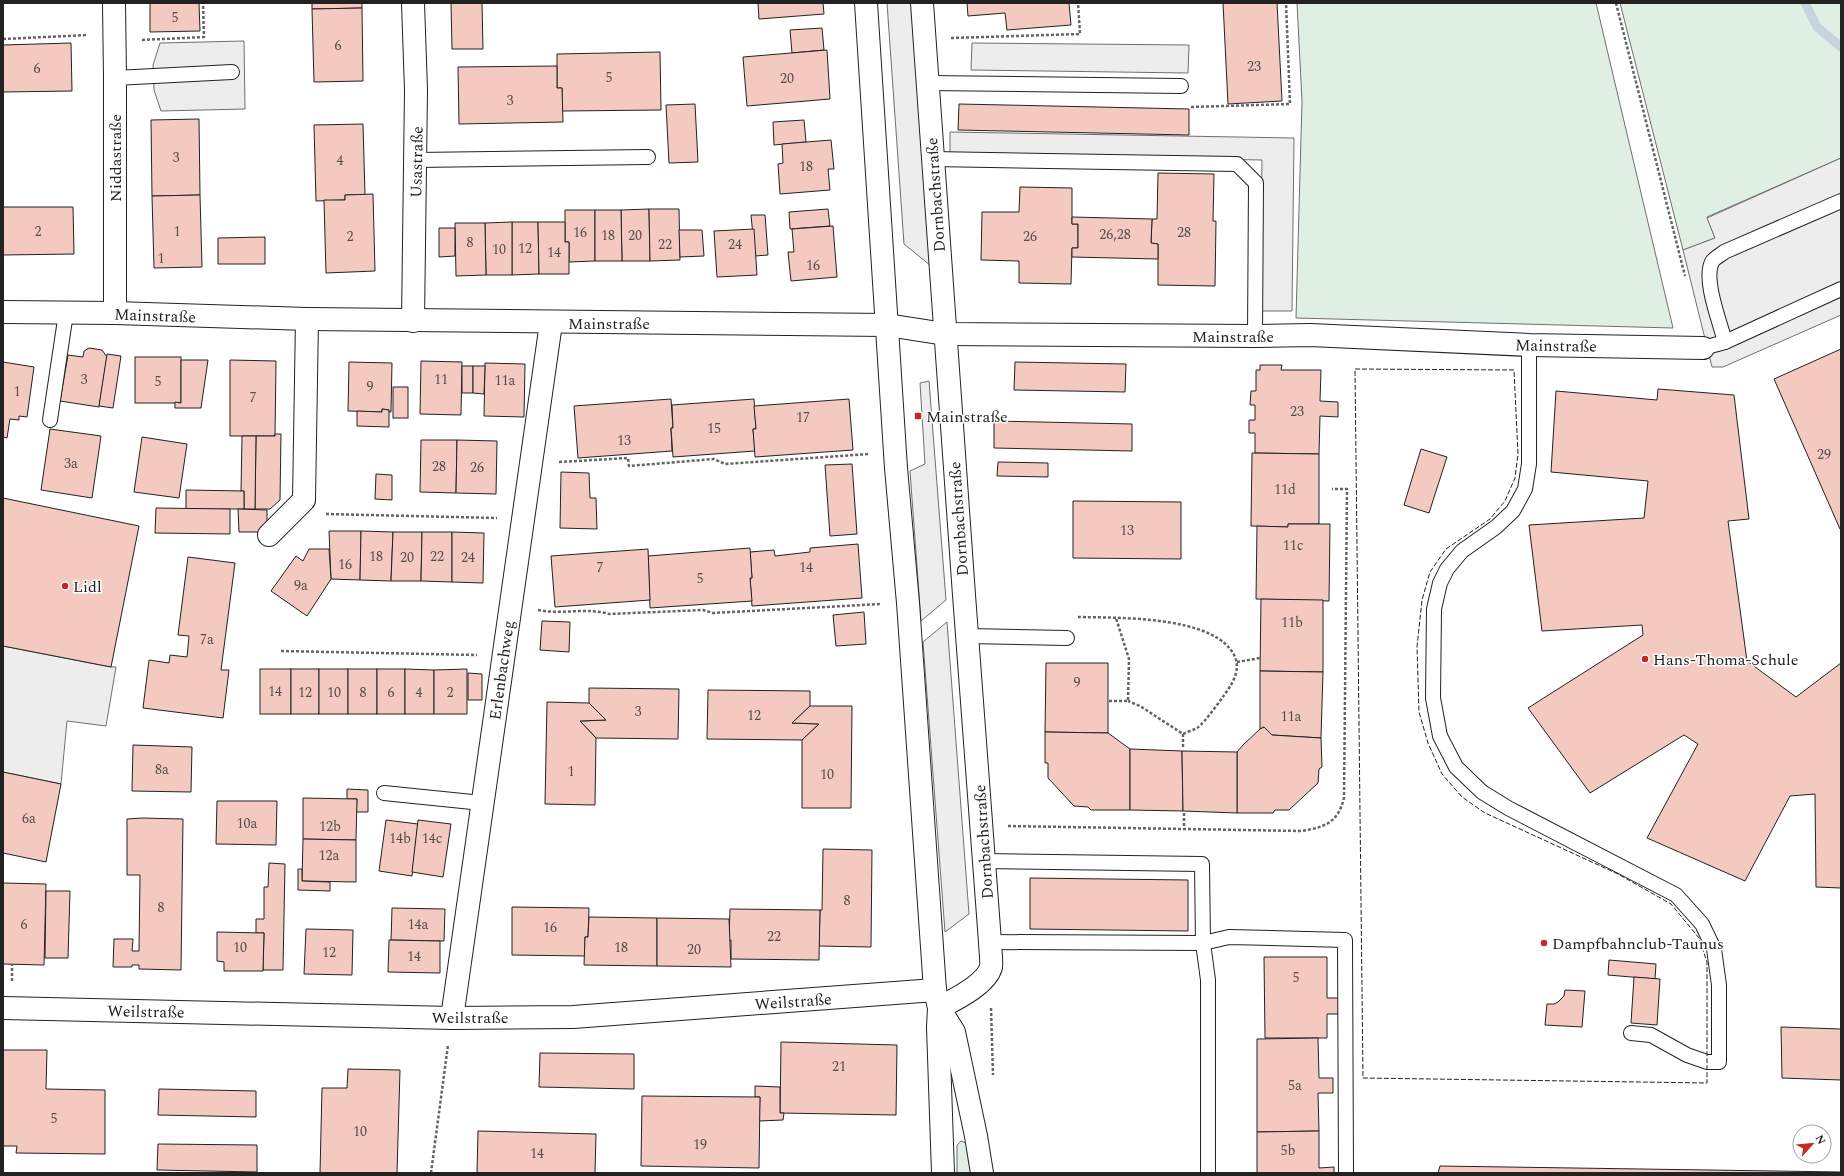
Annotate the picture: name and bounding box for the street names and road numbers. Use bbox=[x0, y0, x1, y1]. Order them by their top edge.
street label: Niddastraße bbox=[104, 114, 128, 202]
street label: Usastraße bbox=[404, 126, 430, 198]
street label: Dornbachstraße bbox=[920, 137, 952, 253]
street label: Mainstraße bbox=[114, 303, 196, 329]
street label: Mainstraße bbox=[568, 312, 650, 336]
street label: Mainstraße bbox=[1192, 325, 1274, 349]
street label: Mainstraße bbox=[1515, 333, 1597, 359]
street label: Dornbachstraße bbox=[943, 461, 975, 577]
street label: Erlenbachweg bbox=[483, 619, 521, 722]
street label: Dornbachstraße bbox=[968, 784, 1000, 900]
street label: Weilstraße bbox=[754, 987, 832, 1017]
street label: Weilstraße bbox=[107, 999, 185, 1025]
street label: Weilstraße bbox=[431, 1006, 509, 1030]

